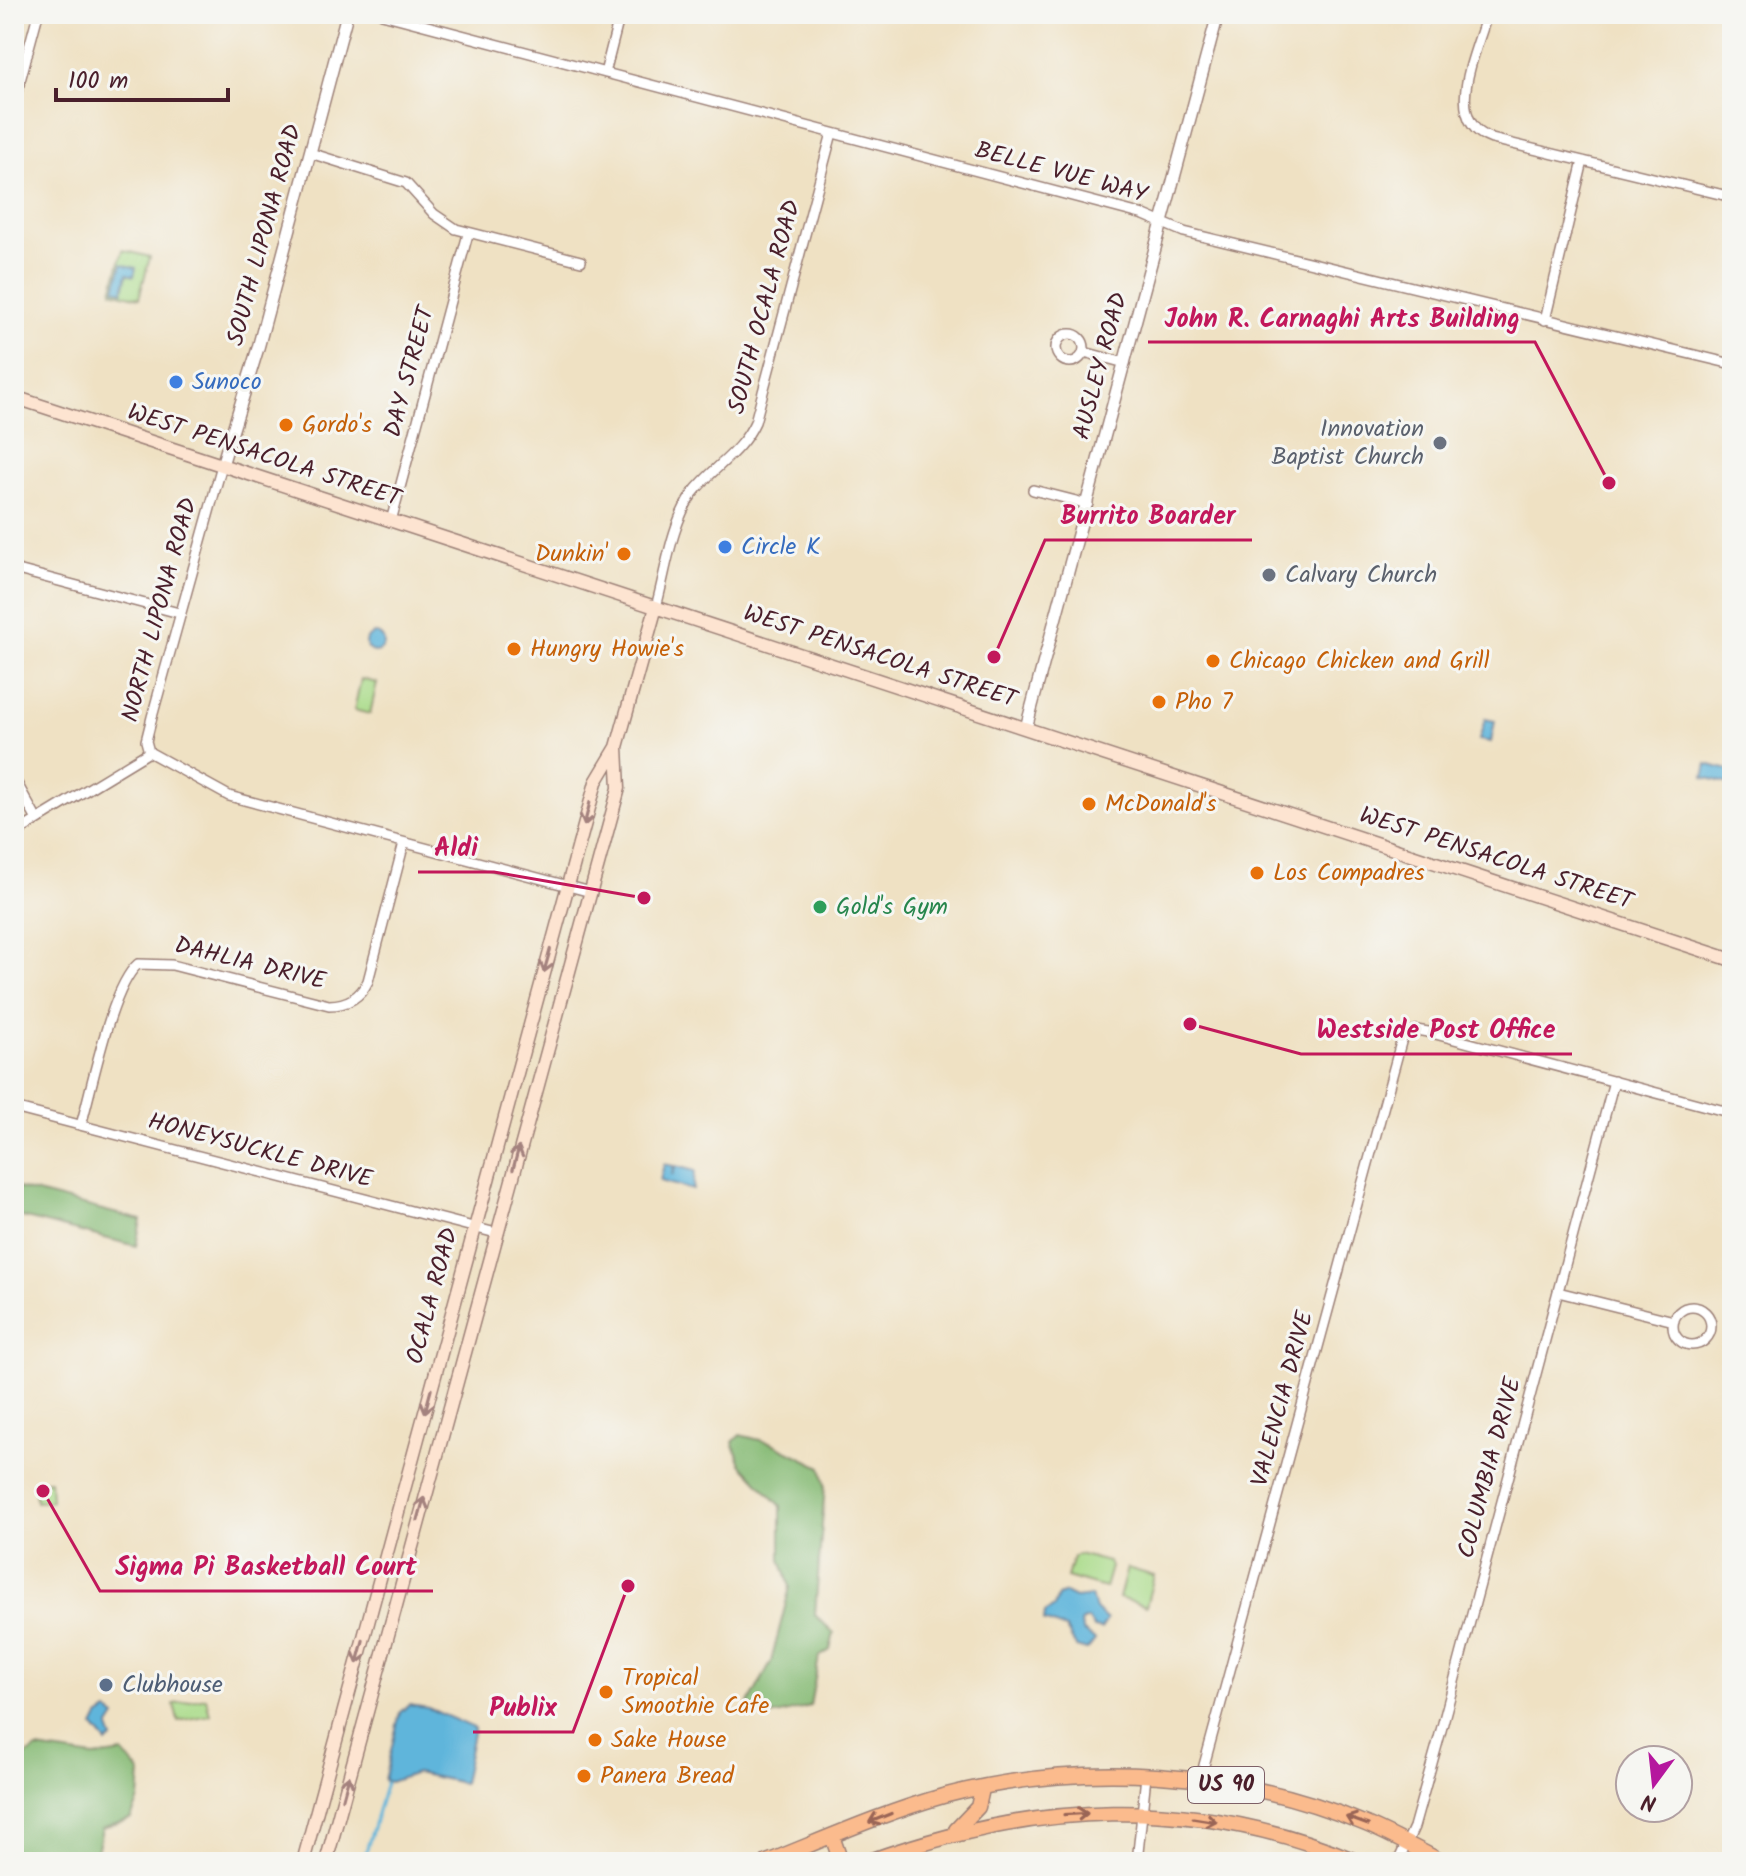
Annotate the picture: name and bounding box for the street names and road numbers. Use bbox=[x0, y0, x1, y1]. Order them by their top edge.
street label: SOUTH LIPONA ROAD bbox=[217, 120, 313, 350]
street label: BELLE VUE WAY bbox=[970, 131, 1153, 215]
street label: SOUTH OCALA ROAD bbox=[718, 196, 812, 418]
street label: AUSLEY ROAD bbox=[1063, 288, 1139, 444]
street label: DAY STREET bbox=[374, 300, 447, 442]
street label: WEST PENSACOLA STREET bbox=[122, 393, 408, 519]
street label: NORTH LIPONA ROAD bbox=[111, 493, 209, 727]
street label: WEST PENSACOLA STREET bbox=[738, 594, 1024, 720]
street label: WEST PENSACOLA STREET bbox=[1354, 796, 1640, 922]
street label: DAHLIA DRIVE bbox=[170, 926, 331, 1002]
street label: HONEYSUCKLE DRIVE bbox=[143, 1102, 378, 1200]
street label: OCALA ROAD bbox=[396, 1223, 470, 1369]
street label: VALENCIA DRIVE bbox=[1241, 1306, 1325, 1491]
street label: COLUMBIA DRIVE bbox=[1447, 1372, 1533, 1563]
road number: US 90 bbox=[1188, 1767, 1264, 1803]

